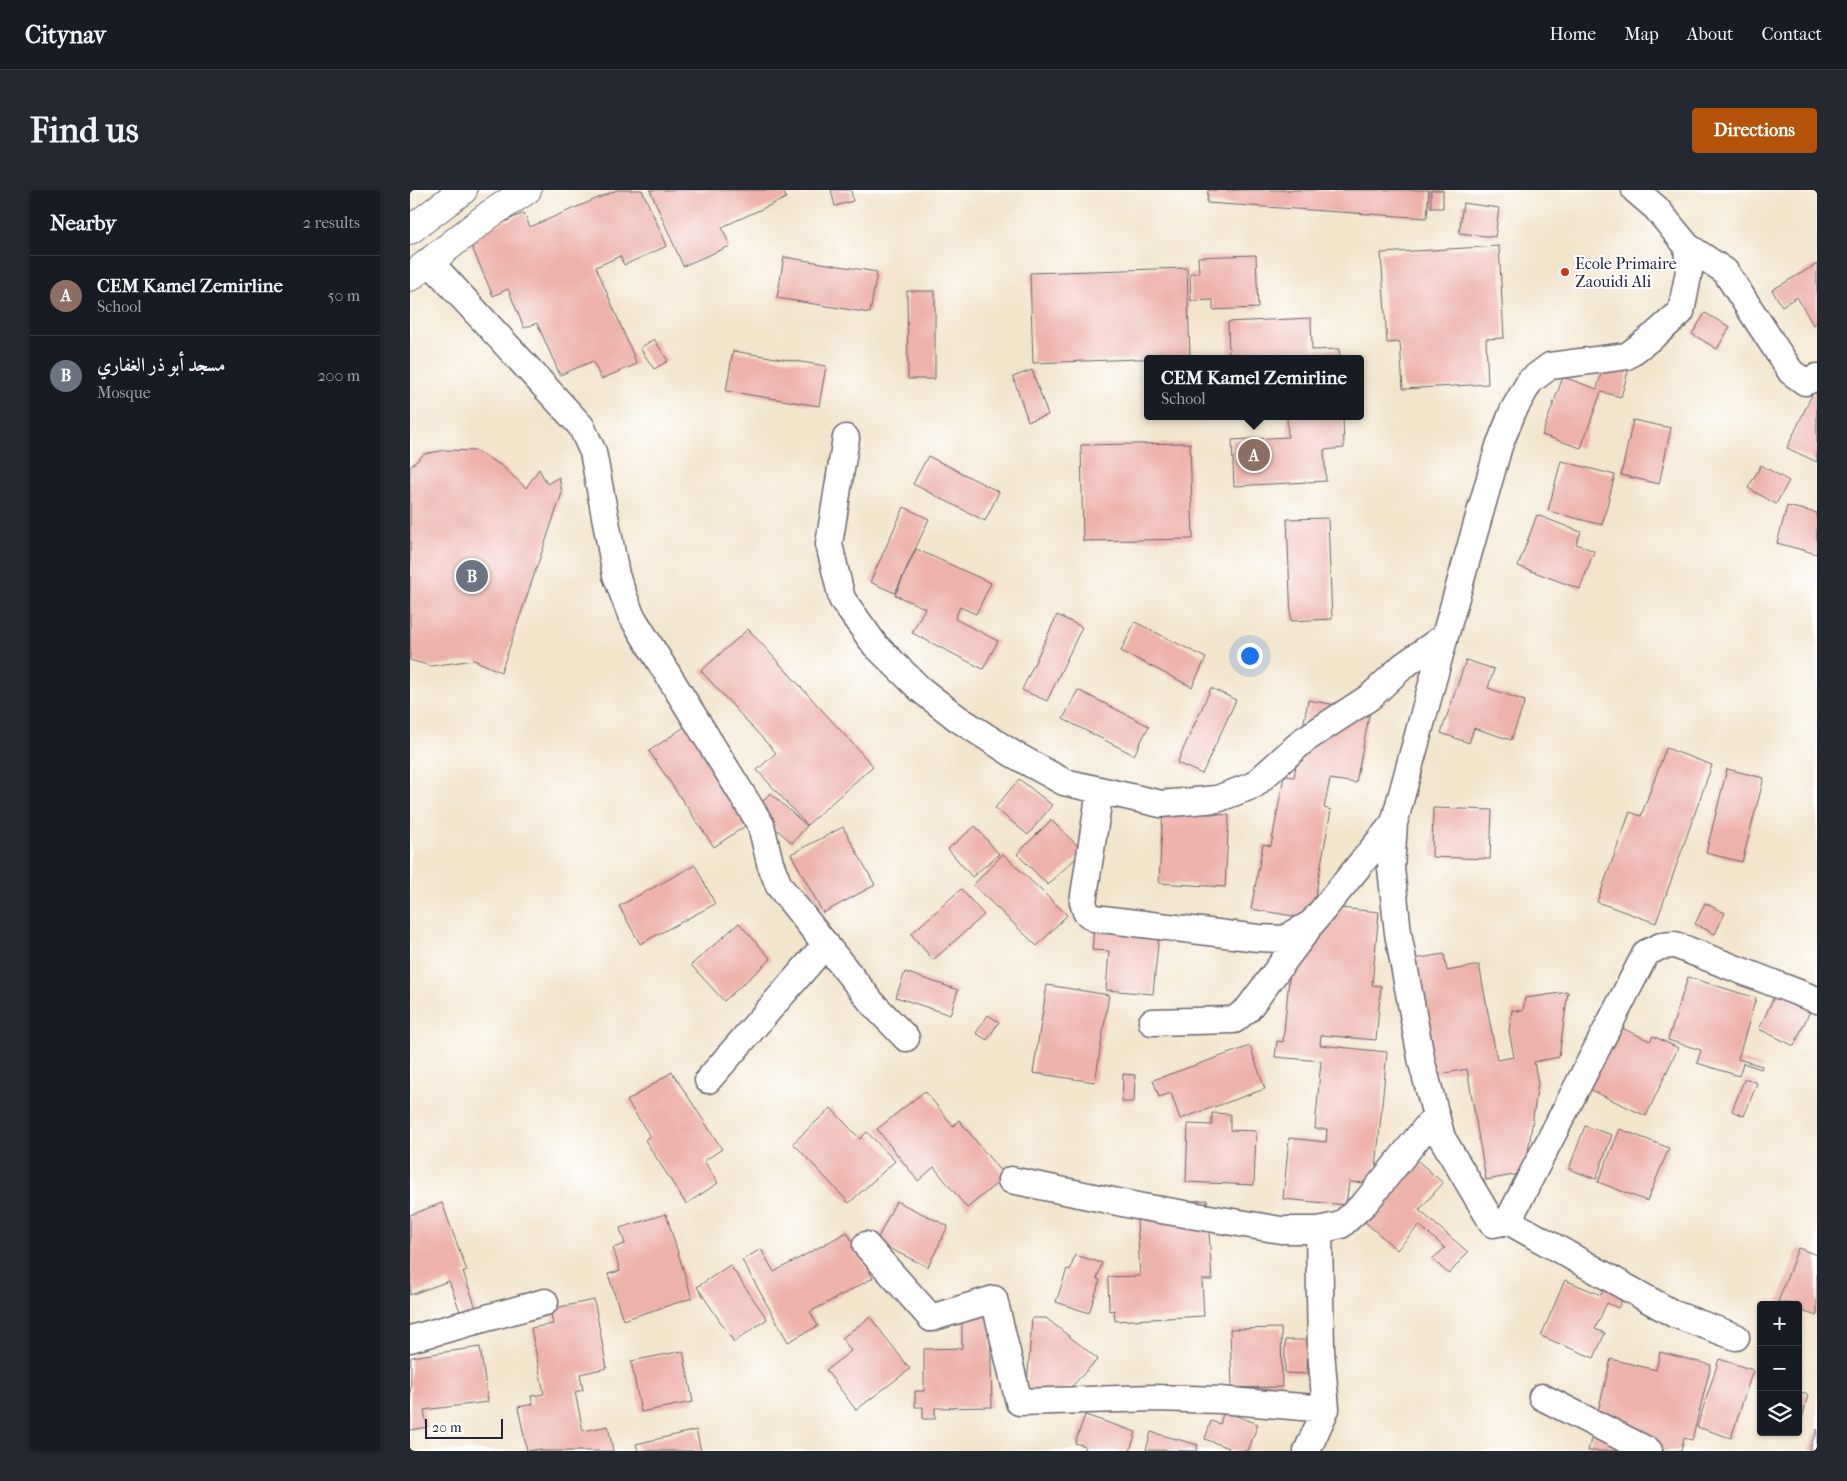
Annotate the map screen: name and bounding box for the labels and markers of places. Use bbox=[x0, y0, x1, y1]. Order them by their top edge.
place label: Ecole Primaire Zaouidi Ali bbox=[1575, 254, 1677, 291]
marker: Ecole Primaire Zaouidi Ali bbox=[1559, 266, 1571, 278]
pin: A bbox=[1238, 436, 1270, 474]
pin: B bbox=[456, 557, 488, 595]

